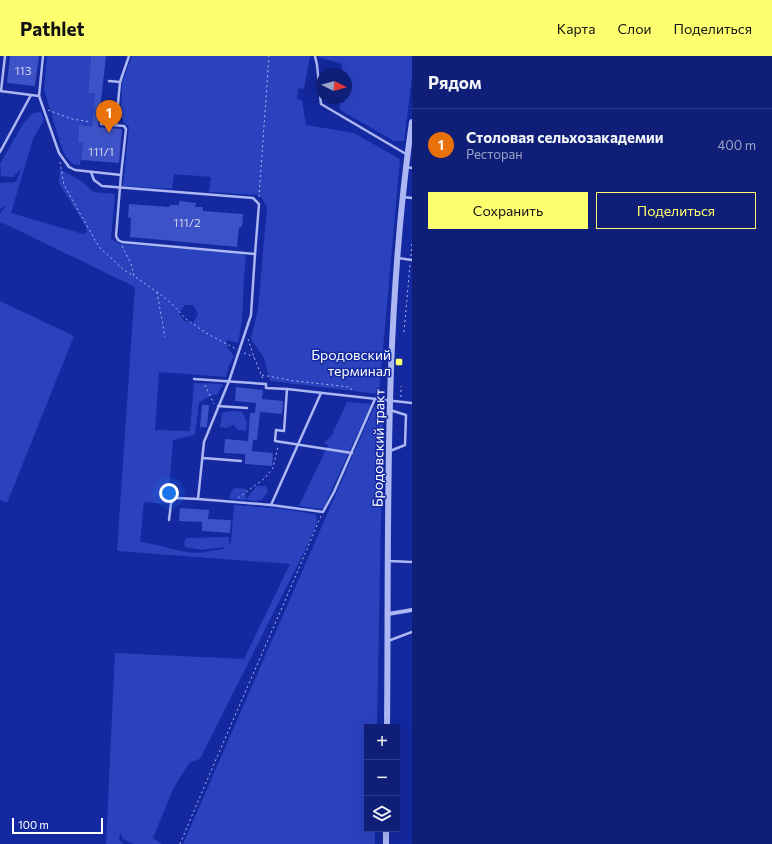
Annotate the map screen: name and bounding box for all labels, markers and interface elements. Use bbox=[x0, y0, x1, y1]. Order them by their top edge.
text: Pathlet bbox=[20, 17, 85, 40]
text: Карта bbox=[557, 20, 595, 37]
text: Слои bbox=[617, 20, 652, 37]
text: Поделиться bbox=[674, 20, 752, 37]
house number: 113 bbox=[14, 63, 32, 77]
north arrow bbox=[316, 68, 352, 104]
text: Рядом bbox=[428, 72, 482, 93]
pin: 1 bbox=[96, 100, 122, 133]
text: Столовая сельхозакадемии bbox=[466, 128, 664, 146]
text: 1 bbox=[438, 137, 444, 153]
text: 400 m bbox=[717, 137, 756, 153]
house number: 111/1 bbox=[88, 144, 114, 158]
text: Ресторан bbox=[466, 146, 523, 162]
button: Сохранить bbox=[428, 192, 588, 229]
button: Поделиться bbox=[596, 192, 756, 229]
house number: 111/2 bbox=[173, 215, 201, 229]
place label: Бродовский терминал bbox=[311, 346, 391, 379]
marker: Бродовский терминал bbox=[394, 357, 404, 367]
street label: Бродовский тракт bbox=[368, 388, 388, 507]
your location bbox=[159, 483, 179, 503]
map controls bbox=[364, 724, 400, 832]
button: + bbox=[364, 724, 400, 760]
button: − bbox=[364, 760, 400, 796]
button: layers bbox=[364, 796, 400, 832]
scale bar bbox=[12, 816, 103, 835]
text: 100 m bbox=[18, 818, 49, 831]

